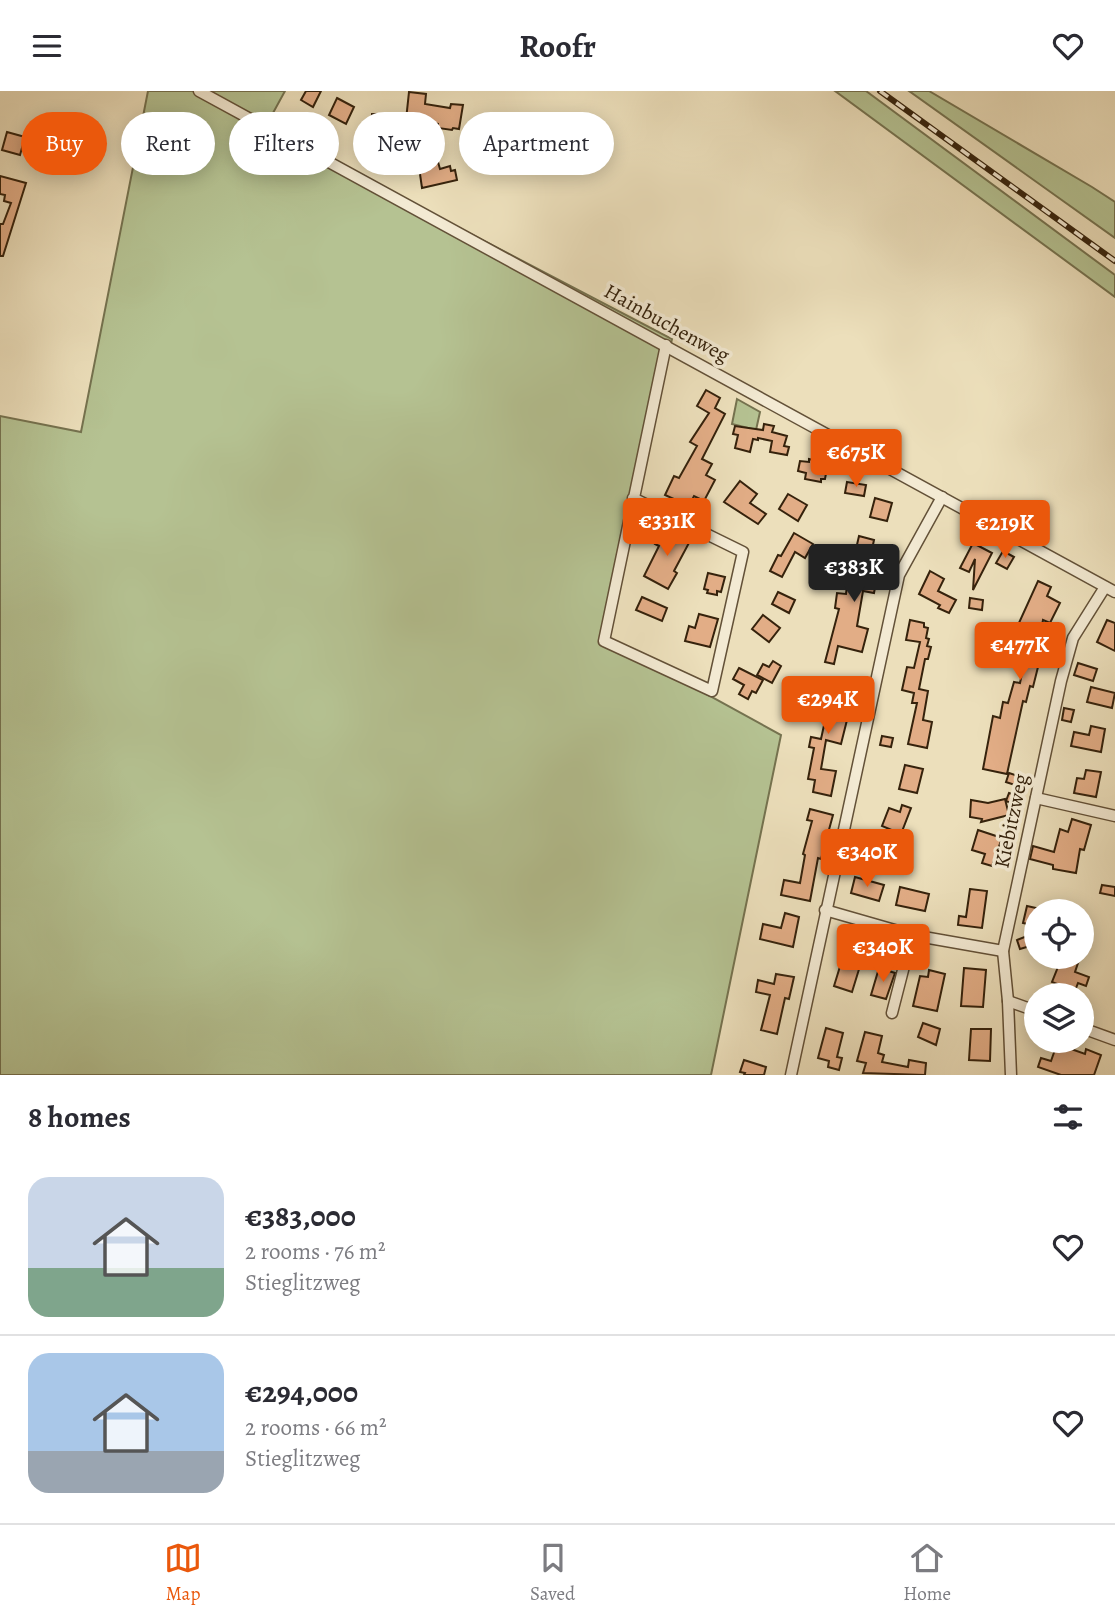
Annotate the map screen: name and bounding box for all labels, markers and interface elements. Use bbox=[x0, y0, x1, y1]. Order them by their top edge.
text: Roofr bbox=[519, 24, 596, 68]
icon: menu bbox=[28, 27, 66, 65]
icon: heart bbox=[1049, 27, 1087, 65]
chip: Buy bbox=[21, 112, 107, 175]
chip: Rent bbox=[121, 112, 215, 175]
chip: Filters bbox=[229, 112, 339, 175]
chip: New bbox=[353, 112, 445, 175]
chip: Apartment bbox=[459, 112, 614, 175]
street label: Hainbuchenweg bbox=[599, 277, 735, 369]
pin: €675K bbox=[807, 429, 905, 489]
text: €675K bbox=[827, 436, 885, 467]
pin: €331K bbox=[618, 498, 716, 558]
pin: €219K bbox=[956, 501, 1054, 560]
text: €331K bbox=[639, 505, 695, 536]
text: €219K bbox=[976, 507, 1034, 538]
pin: €383K bbox=[805, 545, 903, 604]
text: €383K bbox=[824, 551, 884, 582]
pin: €477K bbox=[971, 623, 1069, 682]
text: €477K bbox=[991, 629, 1049, 660]
pin: €294K bbox=[779, 677, 877, 736]
text: €294K bbox=[798, 683, 858, 714]
street label: Kiebitzweg bbox=[987, 771, 1035, 871]
pin: €340K bbox=[818, 829, 916, 889]
text: €340K bbox=[837, 836, 897, 867]
map controls bbox=[1024, 899, 1094, 1053]
button: locate bbox=[1024, 899, 1094, 969]
pin: €340K bbox=[834, 925, 932, 984]
text: €340K bbox=[853, 931, 913, 962]
button: layers bbox=[1024, 983, 1094, 1053]
text: 8 homes bbox=[28, 1097, 131, 1137]
icon: filters bbox=[1049, 1098, 1087, 1136]
text: €383,000 bbox=[245, 1196, 356, 1236]
icon: home bbox=[84, 1205, 168, 1289]
icon: heart bbox=[1049, 1228, 1087, 1266]
text: 2 rooms · 76 m² bbox=[245, 1236, 386, 1267]
text: Stieglitzweg bbox=[245, 1267, 361, 1298]
text: €294,000 bbox=[245, 1372, 358, 1412]
icon: home bbox=[84, 1381, 168, 1465]
icon: heart bbox=[1049, 1404, 1087, 1442]
text: 2 rooms · 66 m² bbox=[245, 1412, 387, 1443]
text: Stieglitzweg bbox=[245, 1443, 361, 1474]
tab: Map bbox=[164, 1539, 202, 1607]
tab: Saved bbox=[530, 1539, 575, 1607]
tab: Home bbox=[903, 1539, 951, 1607]

